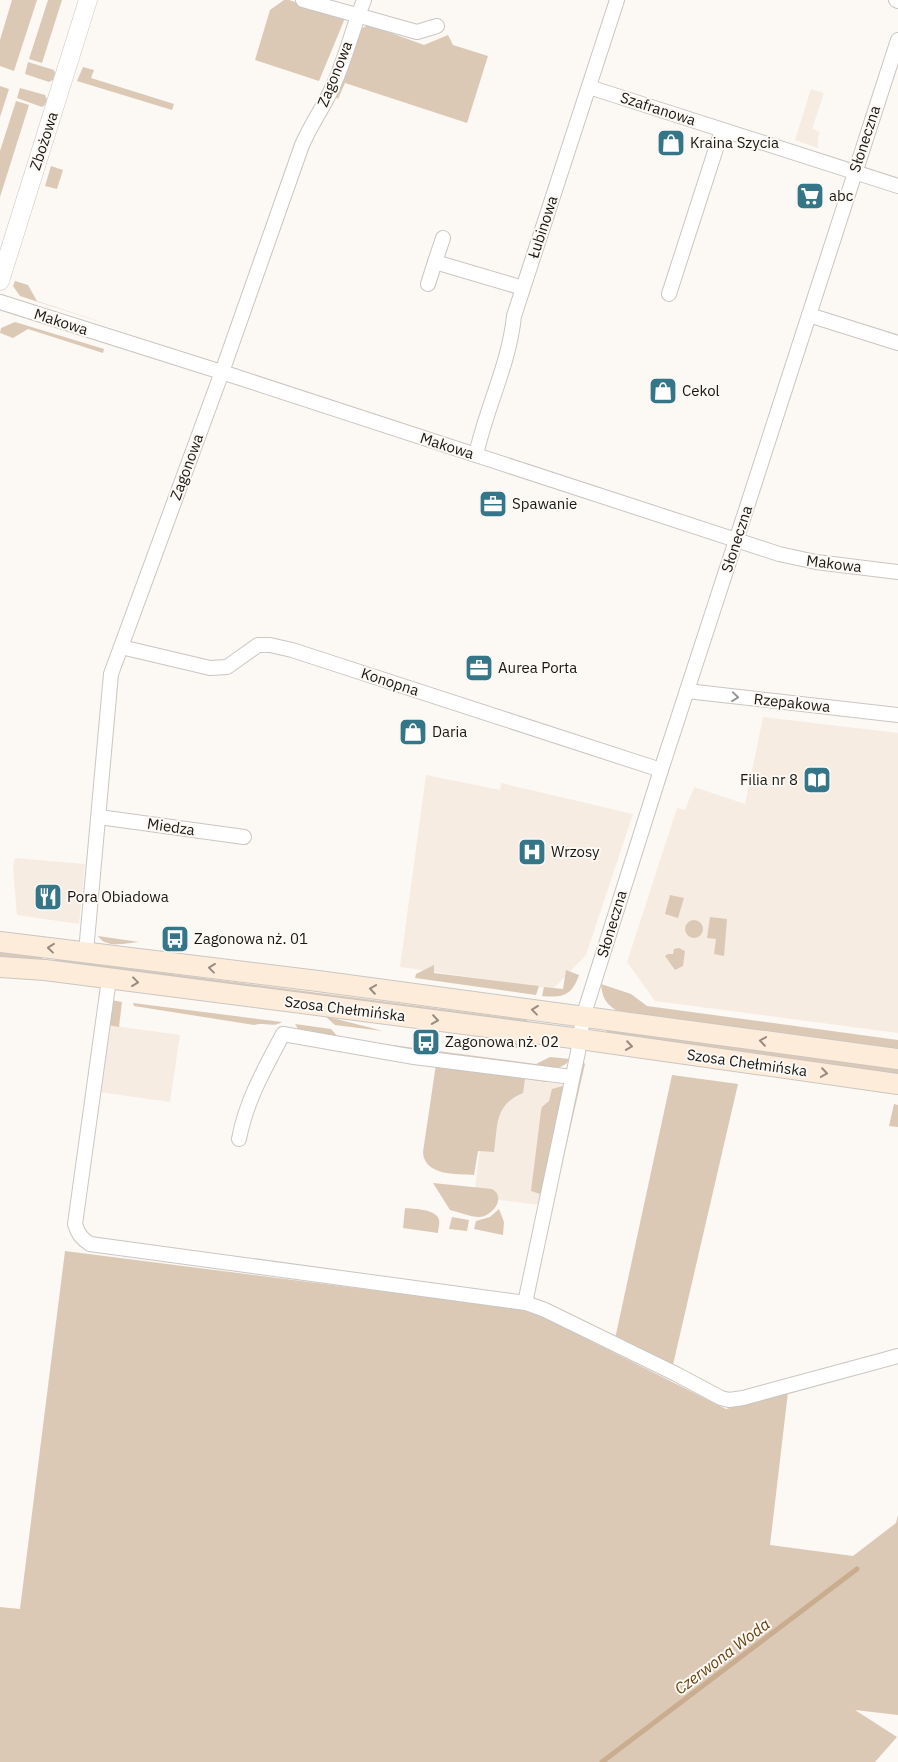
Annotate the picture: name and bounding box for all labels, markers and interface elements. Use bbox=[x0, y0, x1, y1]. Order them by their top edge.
street label: Zagonowa bbox=[313, 38, 356, 109]
street label: Szafranowa bbox=[618, 87, 698, 130]
street label: Słoneczna bbox=[845, 103, 884, 175]
street label: Zbożowa bbox=[25, 109, 62, 172]
shop icon: Kraina Szycia bbox=[656, 128, 686, 158]
place label: Kraina Szycia bbox=[690, 133, 779, 152]
supermarket icon: abc bbox=[795, 181, 825, 211]
place label: abc bbox=[829, 186, 854, 205]
street label: Łubinowa bbox=[523, 193, 562, 261]
street label: Makowa bbox=[32, 304, 91, 339]
shop icon: Cekol bbox=[648, 376, 678, 406]
place label: Cekol bbox=[682, 381, 720, 400]
street label: Makowa bbox=[418, 428, 477, 463]
street label: Zagonowa bbox=[166, 431, 207, 503]
office icon: Spawanie bbox=[478, 489, 508, 519]
place label: Spawanie bbox=[512, 494, 577, 513]
street label: Słoneczna bbox=[717, 503, 756, 575]
street label: Makowa bbox=[805, 551, 863, 576]
office icon: Aurea Porta bbox=[464, 653, 494, 683]
place label: Aurea Porta bbox=[498, 658, 577, 677]
street label: Konopna bbox=[359, 663, 421, 700]
street label: Rzepakowa bbox=[753, 689, 831, 716]
one-way arrow bbox=[731, 691, 739, 702]
shop icon: Daria bbox=[398, 717, 428, 747]
place label: Daria bbox=[432, 722, 467, 741]
library icon: Filia nr 8 bbox=[802, 765, 832, 795]
place label: Filia nr 8 bbox=[740, 770, 798, 789]
street label: Miedza bbox=[146, 814, 196, 839]
hospital icon: Wrzosy bbox=[517, 837, 547, 867]
place label: Wrzosy bbox=[551, 842, 600, 861]
restaurant icon: Pora Obiadowa bbox=[33, 882, 63, 912]
place label: Pora Obiadowa bbox=[67, 887, 169, 906]
street label: Słoneczna bbox=[592, 888, 631, 960]
bus stop icon: Zagonowa nż. 01 bbox=[160, 924, 190, 954]
place label: Zagonowa nż. 01 bbox=[194, 929, 308, 948]
one-way arrow bbox=[47, 943, 55, 954]
one-way arrow bbox=[208, 963, 216, 974]
one-way arrow bbox=[132, 976, 140, 987]
one-way arrow bbox=[369, 984, 377, 995]
street label: Szosa Chełmińska bbox=[284, 992, 407, 1025]
one-way arrow bbox=[530, 1005, 538, 1016]
one-way arrow bbox=[431, 1015, 440, 1025]
bus stop icon: Zagonowa nż. 02 bbox=[411, 1027, 441, 1057]
place label: Zagonowa nż. 02 bbox=[445, 1032, 559, 1051]
one-way arrow bbox=[759, 1036, 767, 1046]
one-way arrow bbox=[625, 1040, 633, 1051]
street label: Szosa Chełmińska bbox=[686, 1045, 809, 1080]
one-way arrow bbox=[820, 1067, 828, 1078]
water label: Czerwona Woda bbox=[670, 1614, 774, 1698]

